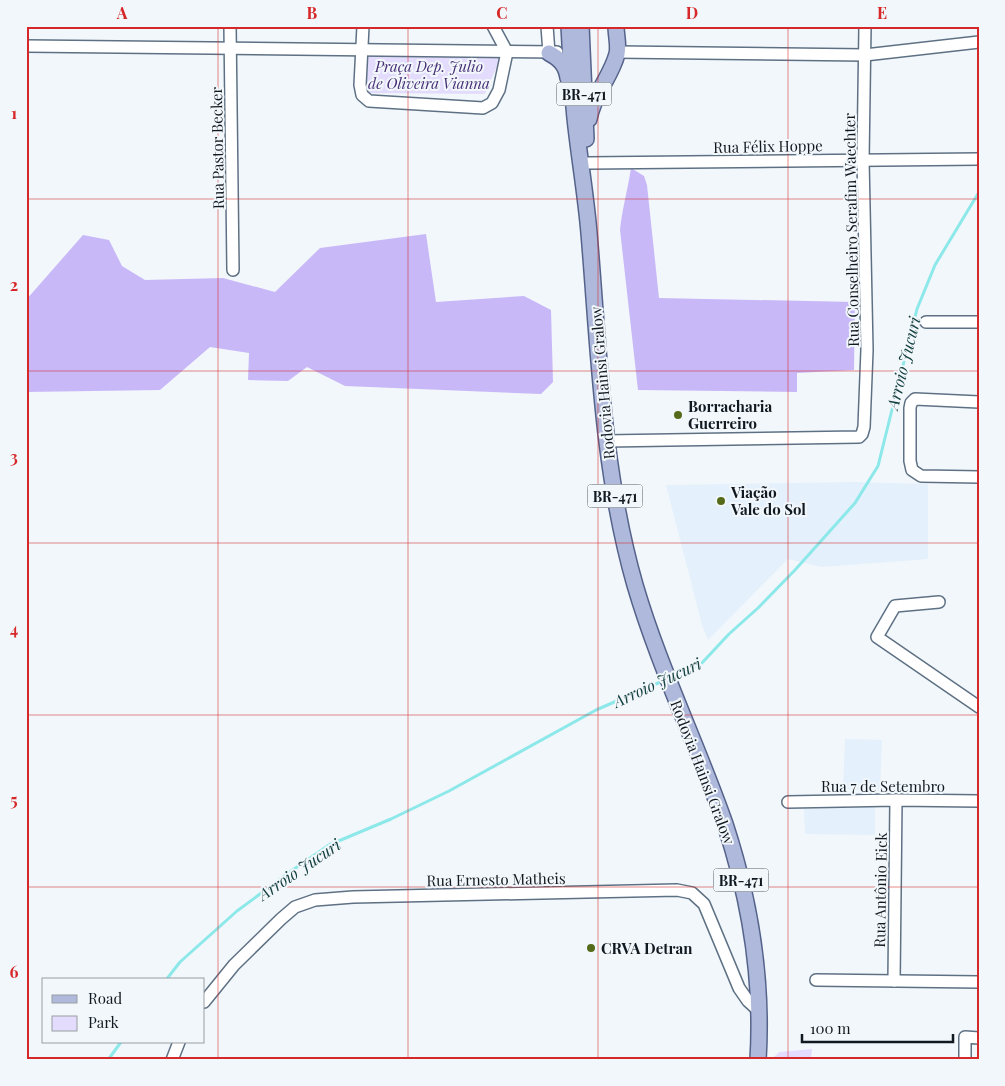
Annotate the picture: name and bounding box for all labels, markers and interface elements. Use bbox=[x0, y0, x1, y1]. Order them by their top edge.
text: A bbox=[116, 2, 128, 23]
text: B bbox=[307, 2, 318, 23]
text: C bbox=[496, 2, 508, 23]
text: D bbox=[686, 2, 698, 23]
text: E bbox=[877, 2, 887, 23]
park label: Praça Dep. Julio de Oliveira Vianna bbox=[368, 56, 490, 93]
road number: BR-471 bbox=[556, 82, 612, 106]
street label: Rua Pastor Becker bbox=[206, 86, 228, 209]
text: 1 bbox=[11, 102, 17, 123]
street label: Rua Conselheiro Serafim Waechter bbox=[839, 113, 863, 347]
street label: Rua Félix Hoppe bbox=[713, 135, 823, 157]
text: 2 bbox=[10, 274, 18, 295]
street label: Rodovia Hainsi Gralow bbox=[585, 305, 619, 460]
water label: Arroio Jucuri bbox=[881, 313, 925, 413]
place label: Borracharia Guerreiro bbox=[688, 396, 772, 433]
marker: Borracharia Guerreiro bbox=[672, 409, 684, 421]
text: 3 bbox=[10, 446, 18, 467]
place label: Viação Vale do Sol bbox=[730, 482, 806, 519]
road number: BR-471 bbox=[588, 484, 642, 508]
marker: Viação Vale do Sol bbox=[715, 495, 727, 507]
text: 4 bbox=[10, 618, 18, 639]
water label: Arroio Jucuri bbox=[608, 652, 705, 712]
street label: Rodovia Hainsi Gralow bbox=[666, 697, 740, 847]
street label: Rua 7 de Setembro bbox=[821, 776, 945, 796]
text: 5 bbox=[10, 789, 18, 810]
street label: Rua Antônio Eick bbox=[869, 831, 891, 948]
water label: Arroio Jucuri bbox=[252, 833, 345, 905]
street label: Rua Ernesto Matheis bbox=[426, 868, 566, 890]
road number: BR-471 bbox=[714, 868, 768, 892]
place label: CRVA Detran bbox=[601, 938, 693, 958]
marker: CRVA Detran bbox=[585, 942, 597, 954]
text: 6 bbox=[10, 961, 19, 982]
legend bbox=[42, 978, 205, 1044]
text: Road bbox=[88, 988, 122, 1008]
scale bar bbox=[802, 1011, 954, 1043]
text: Park bbox=[88, 1012, 120, 1032]
text: 100 m bbox=[810, 1018, 851, 1038]

